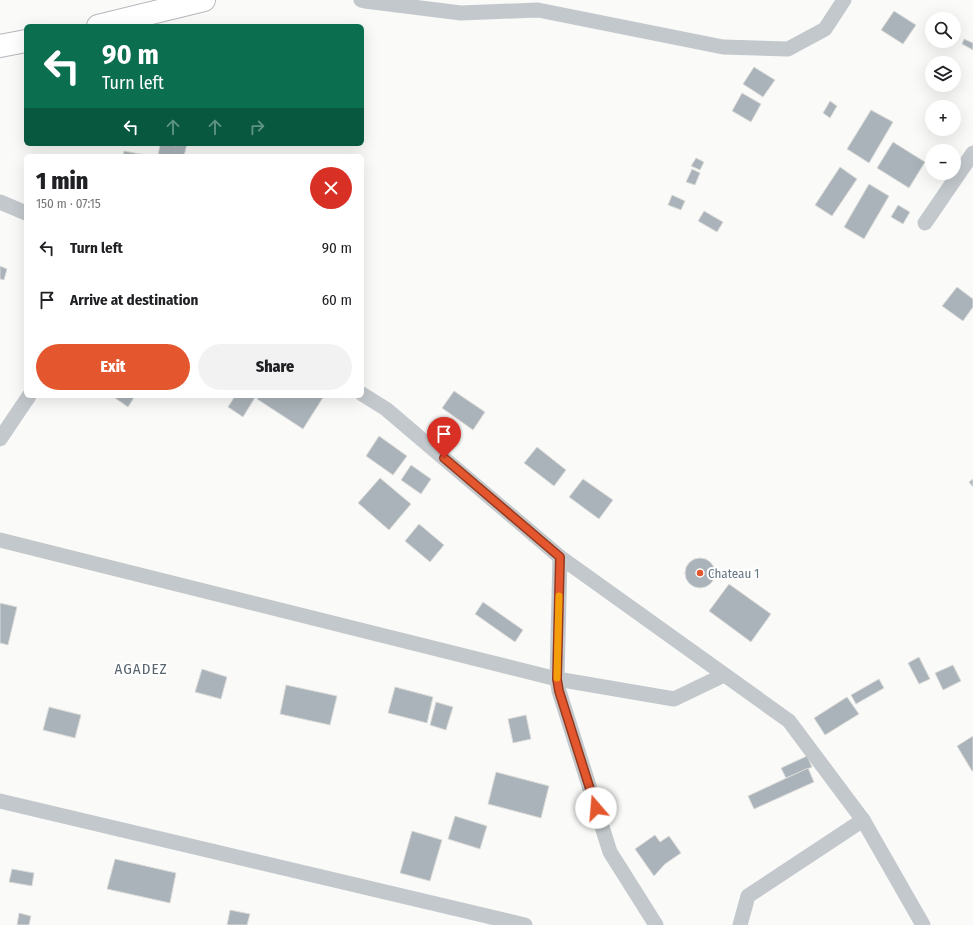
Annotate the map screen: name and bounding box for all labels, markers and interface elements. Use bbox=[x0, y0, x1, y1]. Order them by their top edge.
map controls bbox=[925, 12, 961, 180]
button: search bbox=[925, 12, 961, 48]
text: 90 m bbox=[102, 38, 159, 71]
icon: left bbox=[36, 40, 88, 92]
button: layers bbox=[925, 56, 961, 92]
text: Turn left bbox=[102, 72, 164, 94]
button: + bbox=[925, 100, 961, 136]
icon: left bbox=[120, 116, 142, 138]
icon: ahead bbox=[162, 116, 184, 138]
icon: ahead bbox=[204, 116, 226, 138]
icon: right bbox=[246, 116, 268, 138]
button: − bbox=[925, 144, 961, 180]
text: 1 min bbox=[36, 167, 88, 195]
button: close bbox=[310, 167, 352, 209]
text: 150 m · 07:15 bbox=[36, 196, 101, 211]
icon: left bbox=[36, 237, 58, 259]
text: Turn left bbox=[70, 239, 123, 257]
text: 90 m bbox=[322, 239, 352, 257]
icon: arrive bbox=[36, 289, 58, 311]
text: Arrive at destination bbox=[70, 291, 198, 309]
text: 60 m bbox=[322, 291, 352, 309]
button: Exit bbox=[36, 344, 190, 390]
button: Share bbox=[198, 344, 352, 390]
pin bbox=[427, 417, 461, 458]
icon: arrive bbox=[433, 423, 455, 445]
place label: Chateau 1 bbox=[708, 566, 759, 581]
marker: Chateau 1 bbox=[695, 568, 705, 578]
district label: AGADEZ bbox=[115, 660, 167, 678]
position arrow bbox=[575, 787, 617, 829]

